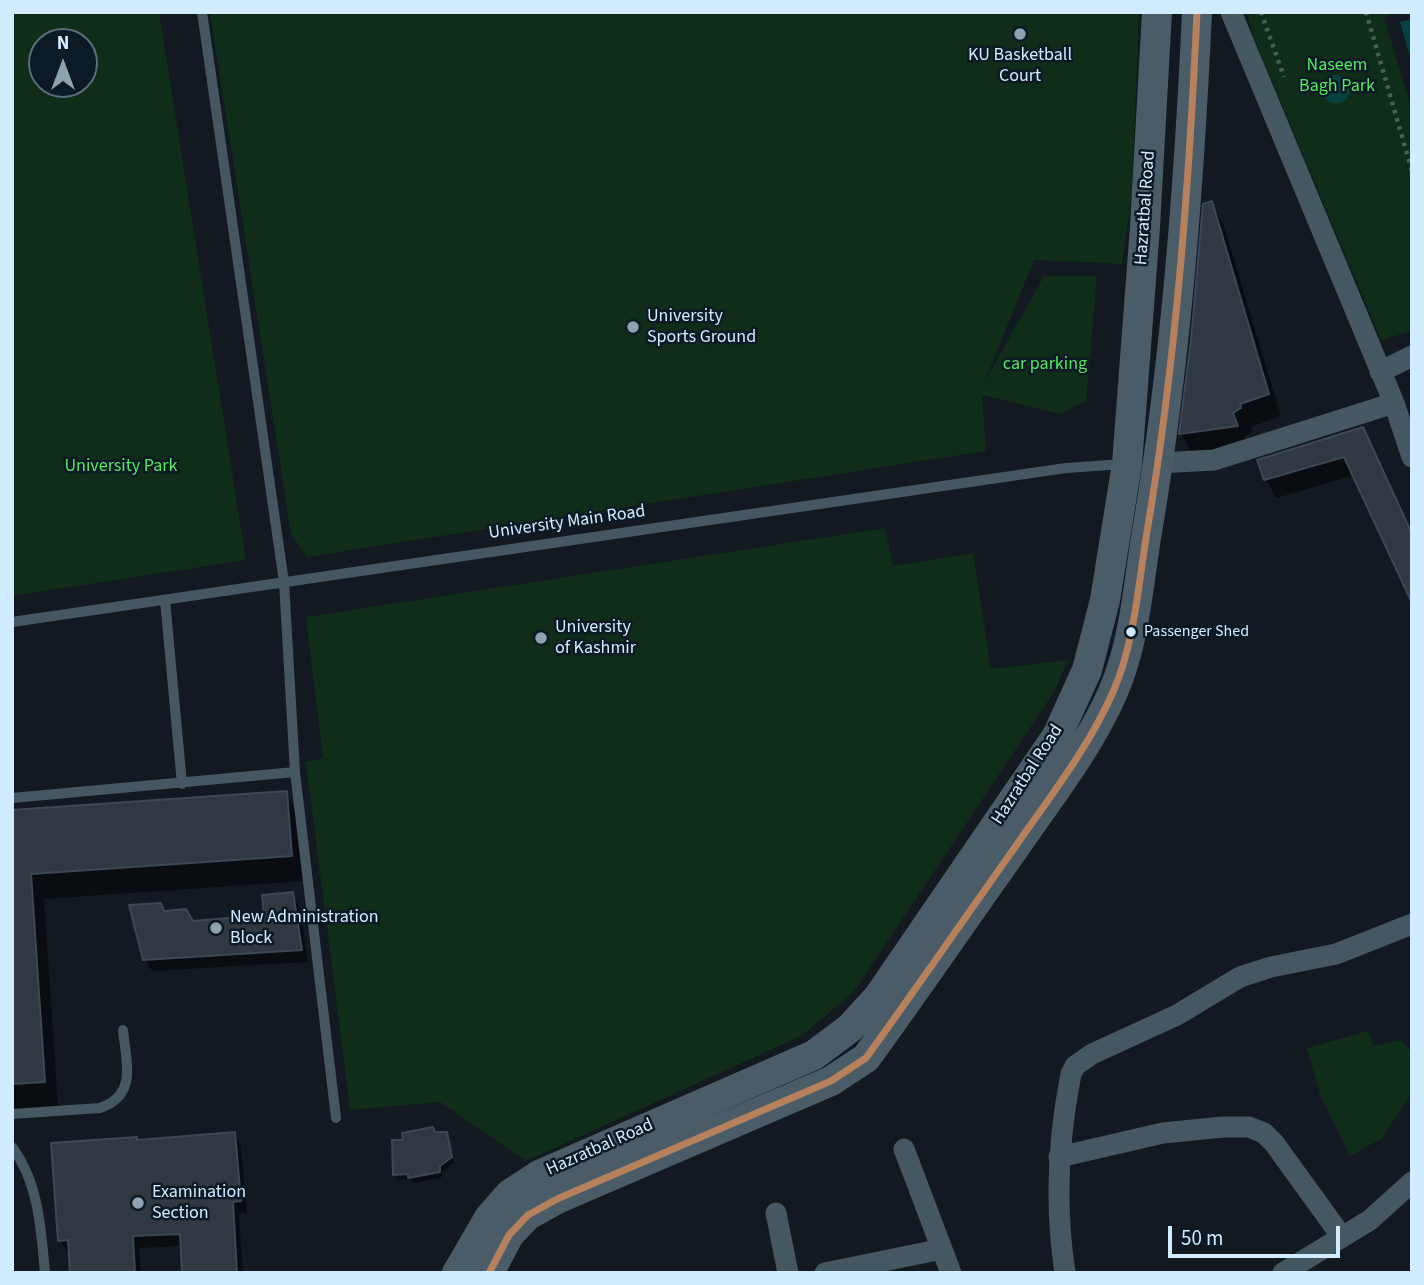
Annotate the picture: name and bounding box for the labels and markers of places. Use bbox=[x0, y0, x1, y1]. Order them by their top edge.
marker: KU Basketball Court bbox=[1012, 26, 1028, 42]
place label: KU Basketball Court bbox=[968, 45, 1072, 88]
place label: University Sports Ground bbox=[647, 306, 756, 348]
marker: University Sports Ground bbox=[625, 319, 641, 335]
place label: University of Kashmir bbox=[555, 617, 636, 660]
place label: Passenger Shed bbox=[1144, 622, 1249, 642]
marker: Passenger Shed bbox=[1124, 625, 1138, 639]
marker: University of Kashmir bbox=[533, 630, 549, 646]
place label: New Administration Block bbox=[230, 907, 379, 950]
marker: New Administration Block bbox=[208, 920, 224, 936]
place label: Examination Section bbox=[152, 1182, 246, 1224]
marker: Examination Section bbox=[130, 1195, 146, 1211]

